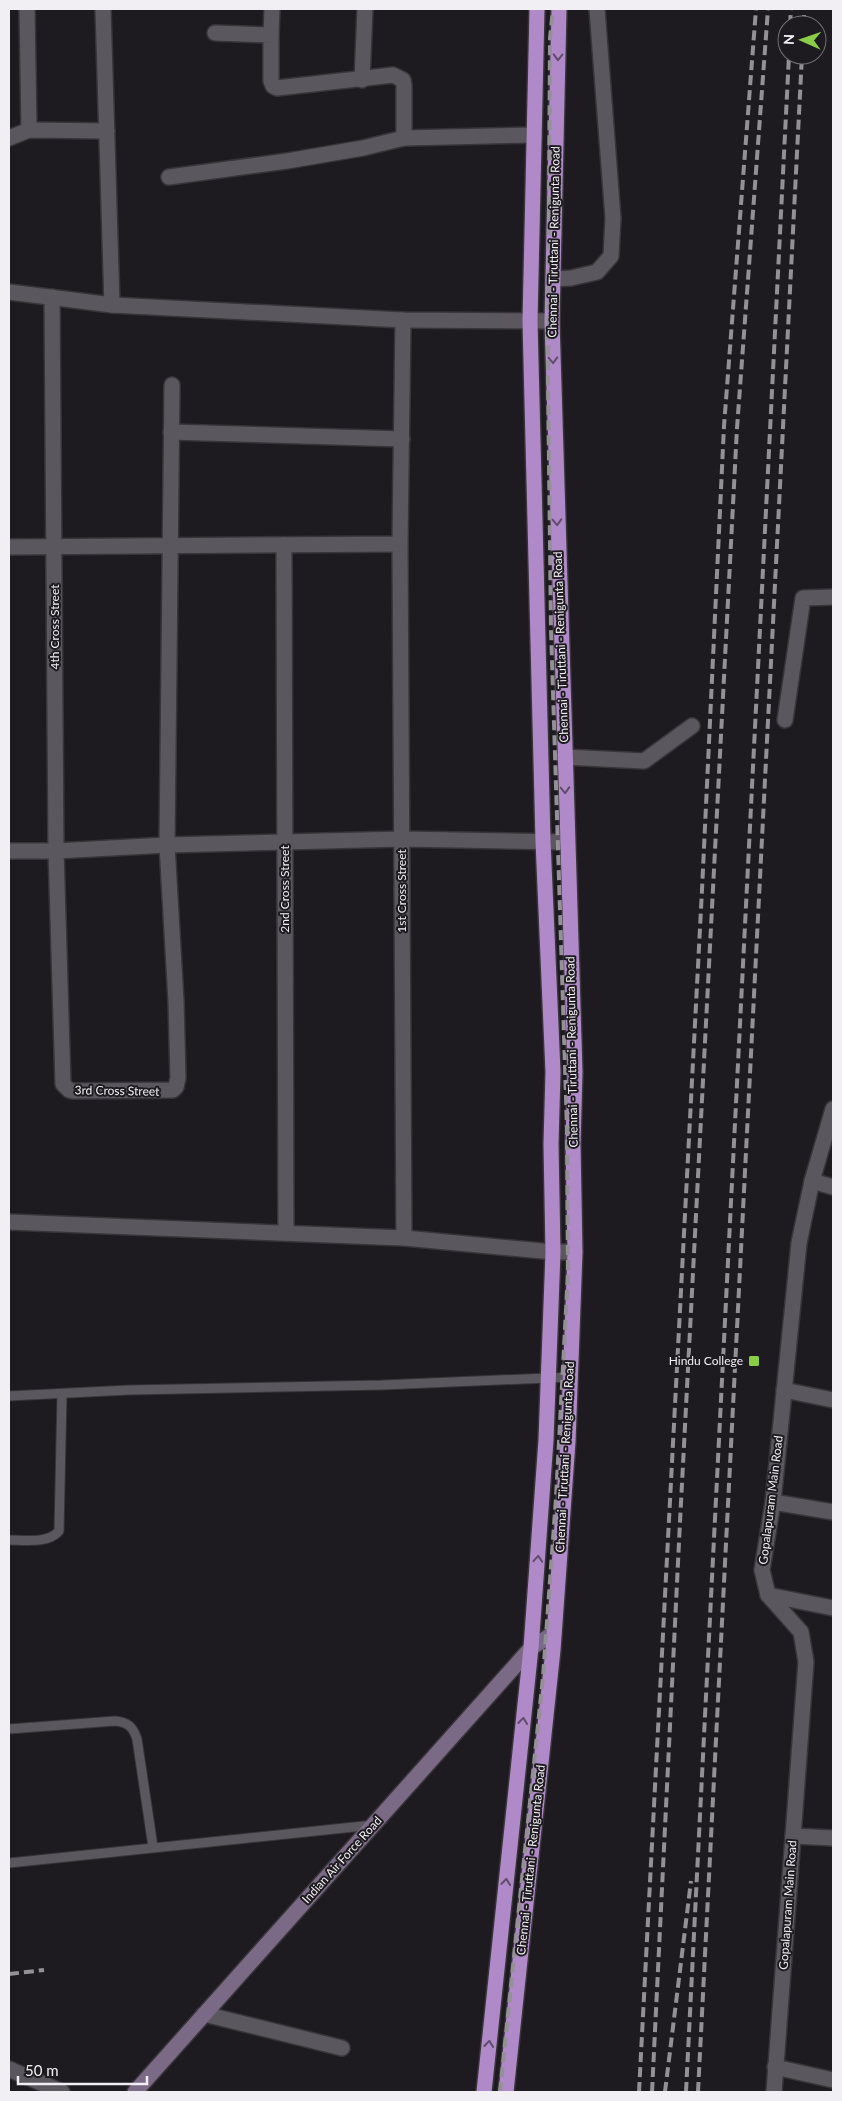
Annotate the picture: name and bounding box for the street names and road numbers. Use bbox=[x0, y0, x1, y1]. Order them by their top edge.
street label: Chennai - Tiruttani - Renigunta Road bbox=[544, 146, 563, 338]
street label: Chennai - Tiruttani - Renigunta Road bbox=[550, 551, 571, 743]
street label: 4th Cross Street bbox=[47, 584, 62, 670]
street label: 2nd Cross Street bbox=[277, 845, 292, 933]
street label: 1st Cross Street bbox=[394, 849, 409, 933]
street label: Chennai - Tiruttani - Renigunta Road bbox=[562, 956, 581, 1148]
street label: 3rd Cross Street bbox=[74, 1082, 160, 1099]
street label: Chennai - Tiruttani - Renigunta Road bbox=[552, 1361, 577, 1553]
street label: Gopalapuram Main Road bbox=[755, 1435, 786, 1565]
street label: Chennai - Tiruttani - Renigunta Road bbox=[513, 1764, 548, 1956]
street label: Indian Air Force Road bbox=[299, 1813, 385, 1906]
street label: Gopalapuram Main Road bbox=[775, 1840, 800, 1970]

